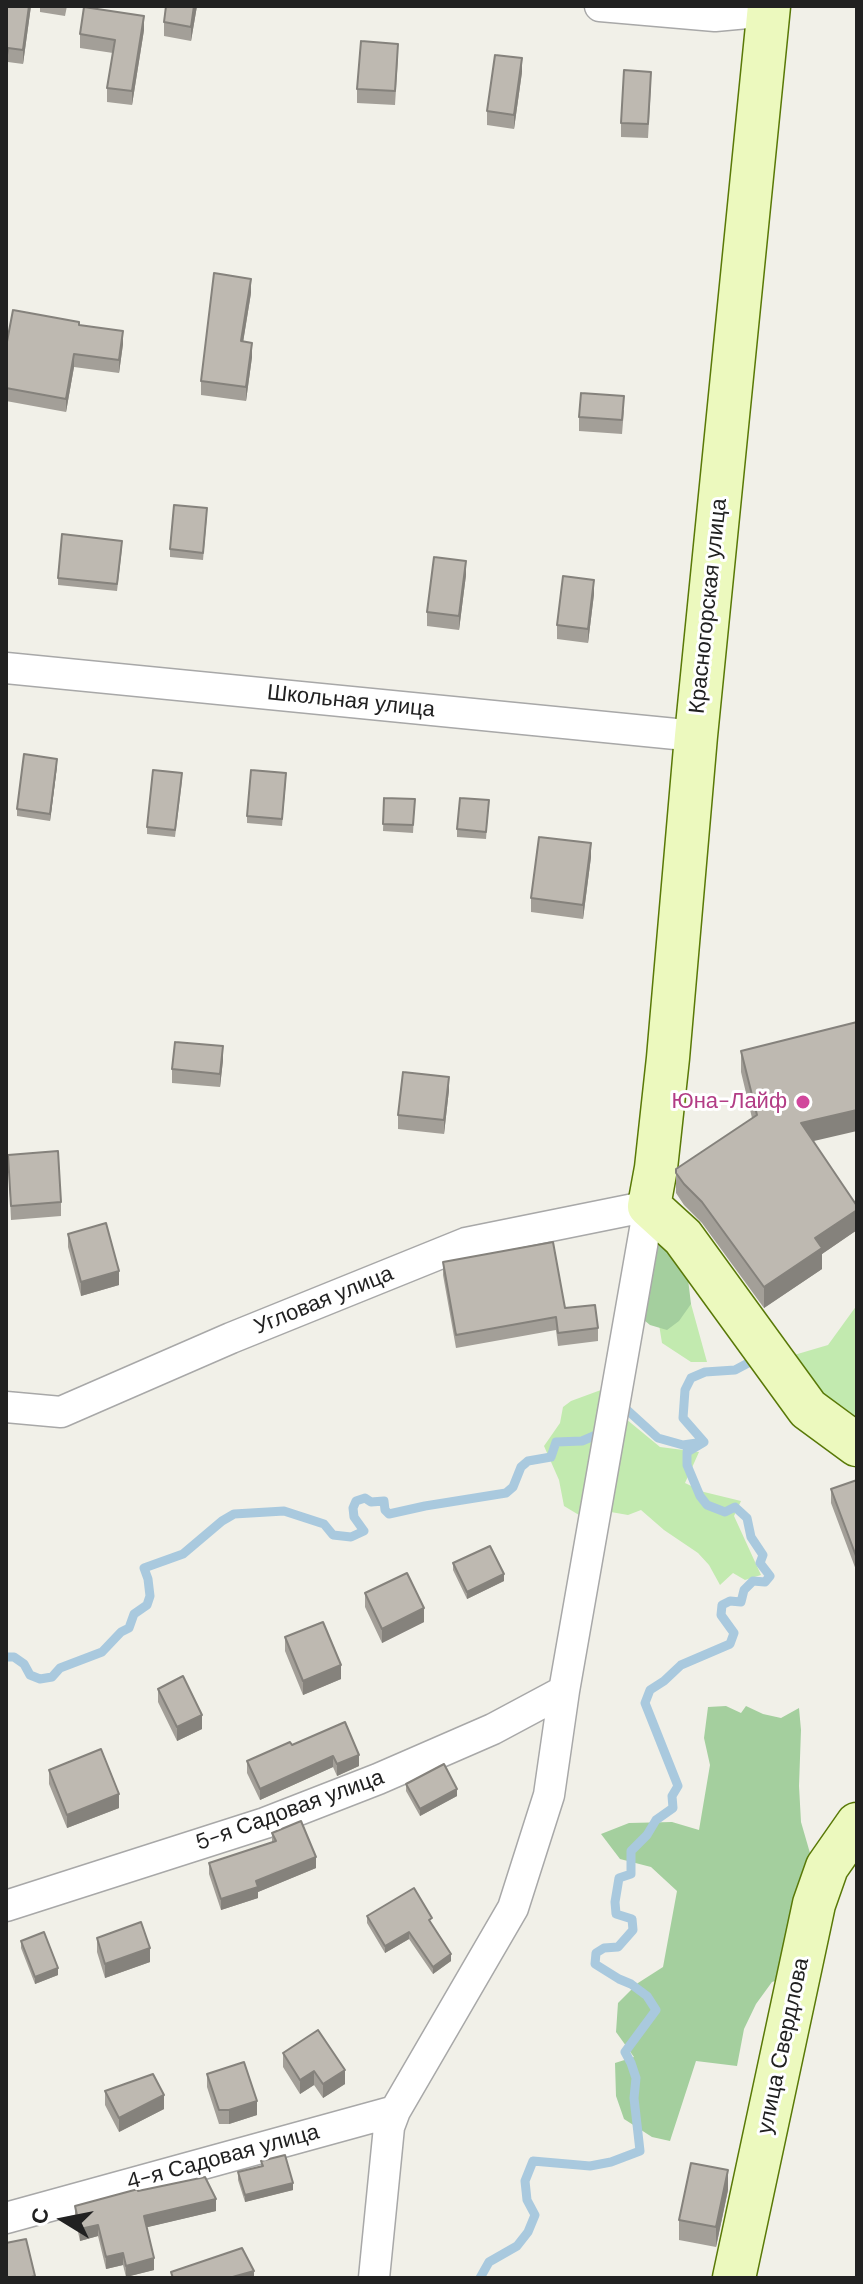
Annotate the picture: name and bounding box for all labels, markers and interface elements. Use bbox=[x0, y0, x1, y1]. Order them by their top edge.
street label: Красногорская улица bbox=[685, 497, 733, 715]
street label: Школьная улица bbox=[266, 680, 436, 724]
place label: Юна-Лайф bbox=[671, 1089, 787, 1115]
marker: Юна-Лайф bbox=[794, 1093, 812, 1111]
street label: Угловая улица bbox=[251, 1261, 397, 1341]
street label: 5-я Садовая улица bbox=[192, 1765, 388, 1857]
street label: улица Свердлова bbox=[752, 1955, 816, 2137]
street label: 4-я Садовая улица bbox=[124, 2120, 322, 2196]
north arrow bbox=[24, 2180, 104, 2260]
text: С bbox=[24, 2205, 56, 2226]

